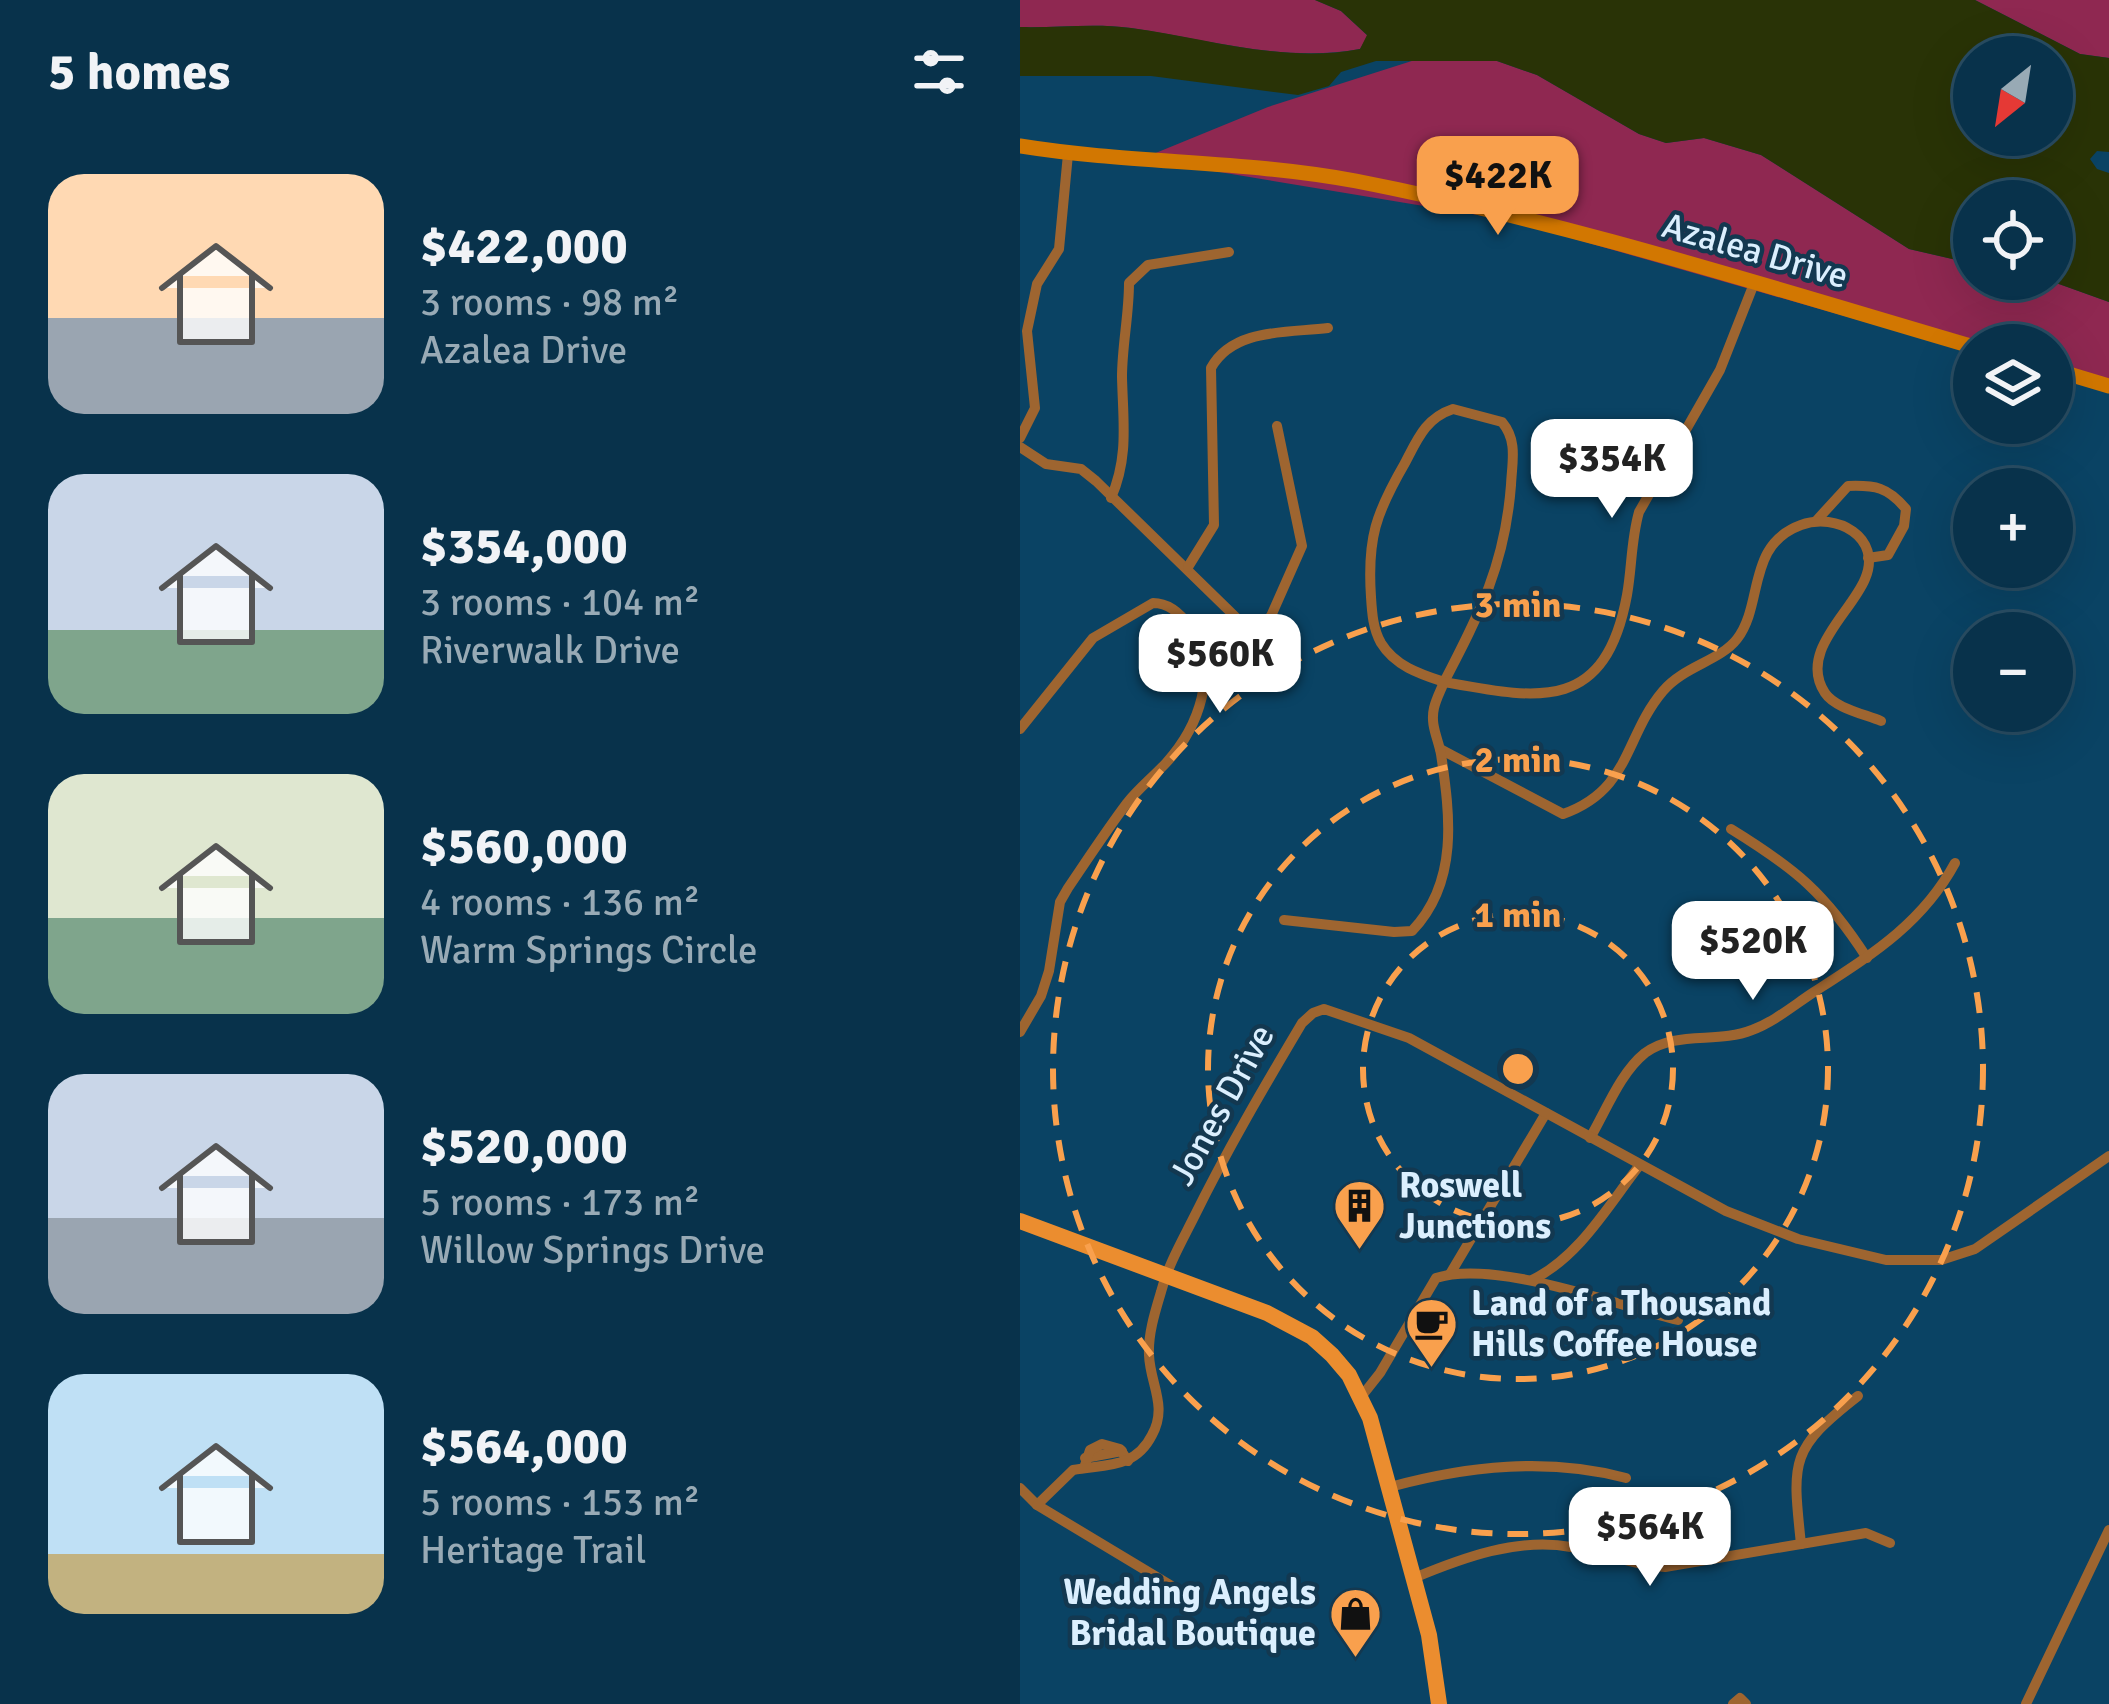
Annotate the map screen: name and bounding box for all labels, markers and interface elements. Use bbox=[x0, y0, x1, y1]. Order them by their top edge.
north arrow bbox=[1953, 36, 2073, 156]
map controls bbox=[1953, 36, 2073, 732]
icon: filters bbox=[906, 39, 972, 105]
text: 5 homes bbox=[48, 41, 230, 104]
pin: $422K bbox=[1414, 136, 1582, 238]
text: $422K bbox=[1444, 151, 1552, 199]
button: locate bbox=[1953, 180, 2073, 300]
street label: Azalea Drive bbox=[1657, 203, 1853, 299]
text: $422,000 bbox=[420, 215, 628, 278]
icon: home bbox=[144, 222, 288, 366]
text: 3 rooms · 98 m² bbox=[420, 278, 679, 326]
button: layers bbox=[1953, 324, 2073, 444]
text: Azalea Drive bbox=[420, 326, 627, 374]
pin: $354K bbox=[1528, 419, 1696, 521]
text: $354K bbox=[1558, 434, 1666, 482]
button: + bbox=[1953, 468, 2073, 588]
text: $354,000 bbox=[420, 515, 628, 578]
icon: home bbox=[144, 522, 288, 666]
text: 3 rooms · 104 m² bbox=[420, 578, 700, 626]
text: 3 min bbox=[1475, 583, 1561, 628]
button: − bbox=[1953, 612, 2073, 732]
pin: $560K bbox=[1136, 614, 1304, 716]
text: Riverwalk Drive bbox=[420, 626, 680, 674]
text: $560K bbox=[1166, 629, 1274, 677]
text: 2 min bbox=[1475, 738, 1561, 783]
text: $560,000 bbox=[420, 815, 628, 878]
icon: home bbox=[144, 822, 288, 966]
text: 4 rooms · 136 m² bbox=[420, 878, 700, 926]
text: 1 min bbox=[1475, 893, 1561, 938]
pin: $520K bbox=[1669, 901, 1837, 1003]
text: $520K bbox=[1699, 916, 1807, 964]
text: Warm Springs Circle bbox=[420, 926, 758, 974]
street label: Jones Drive bbox=[1159, 1017, 1285, 1193]
centre of rings bbox=[1497, 1048, 1539, 1090]
text: $520,000 bbox=[420, 1115, 628, 1178]
icon: home bbox=[144, 1122, 288, 1266]
place label: Roswell Junctions bbox=[1399, 1163, 1551, 1249]
text: 5 rooms · 173 m² bbox=[420, 1178, 700, 1226]
building icon: Roswell Junctions bbox=[1332, 1178, 1388, 1252]
text: Willow Springs Drive bbox=[420, 1226, 765, 1274]
place label: Land of a Thousand Hills Coffee House bbox=[1471, 1281, 1771, 1367]
cafe icon: Land of a Thousand Hills Coffee House bbox=[1404, 1296, 1460, 1370]
text: $564,000 bbox=[420, 1415, 628, 1478]
icon: home bbox=[144, 1422, 288, 1566]
text: 5 rooms · 153 m² bbox=[420, 1478, 700, 1526]
pin: $564K bbox=[1566, 1487, 1734, 1589]
text: $564K bbox=[1596, 1502, 1704, 1550]
text: Heritage Trail bbox=[420, 1526, 646, 1574]
place label: Wedding Angels Bridal Boutique bbox=[1064, 1570, 1316, 1656]
shop icon: Wedding Angels Bridal Boutique bbox=[1327, 1585, 1383, 1659]

